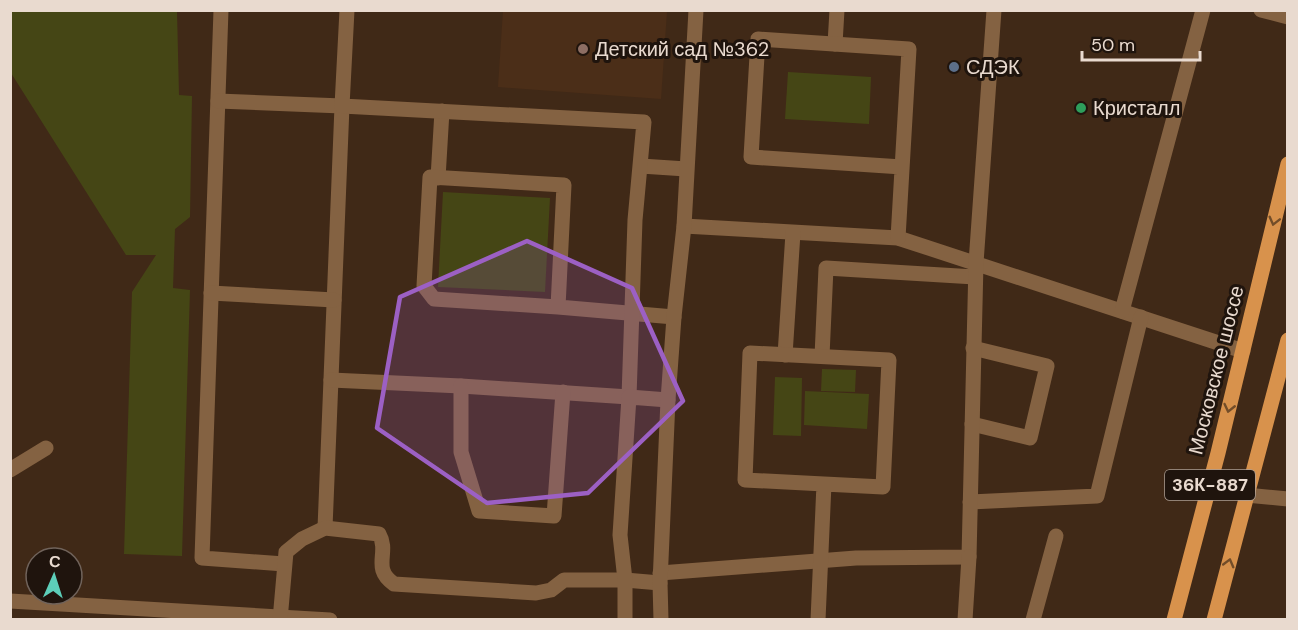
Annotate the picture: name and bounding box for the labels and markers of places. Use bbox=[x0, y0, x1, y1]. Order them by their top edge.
place label: Детский сад №362 bbox=[595, 36, 769, 62]
marker: Детский сад №362 bbox=[576, 42, 590, 56]
place label: СДЭК bbox=[966, 54, 1020, 80]
marker: СДЭК bbox=[947, 60, 961, 74]
place label: Кристалл bbox=[1093, 95, 1180, 121]
marker: Кристалл bbox=[1074, 101, 1088, 115]

